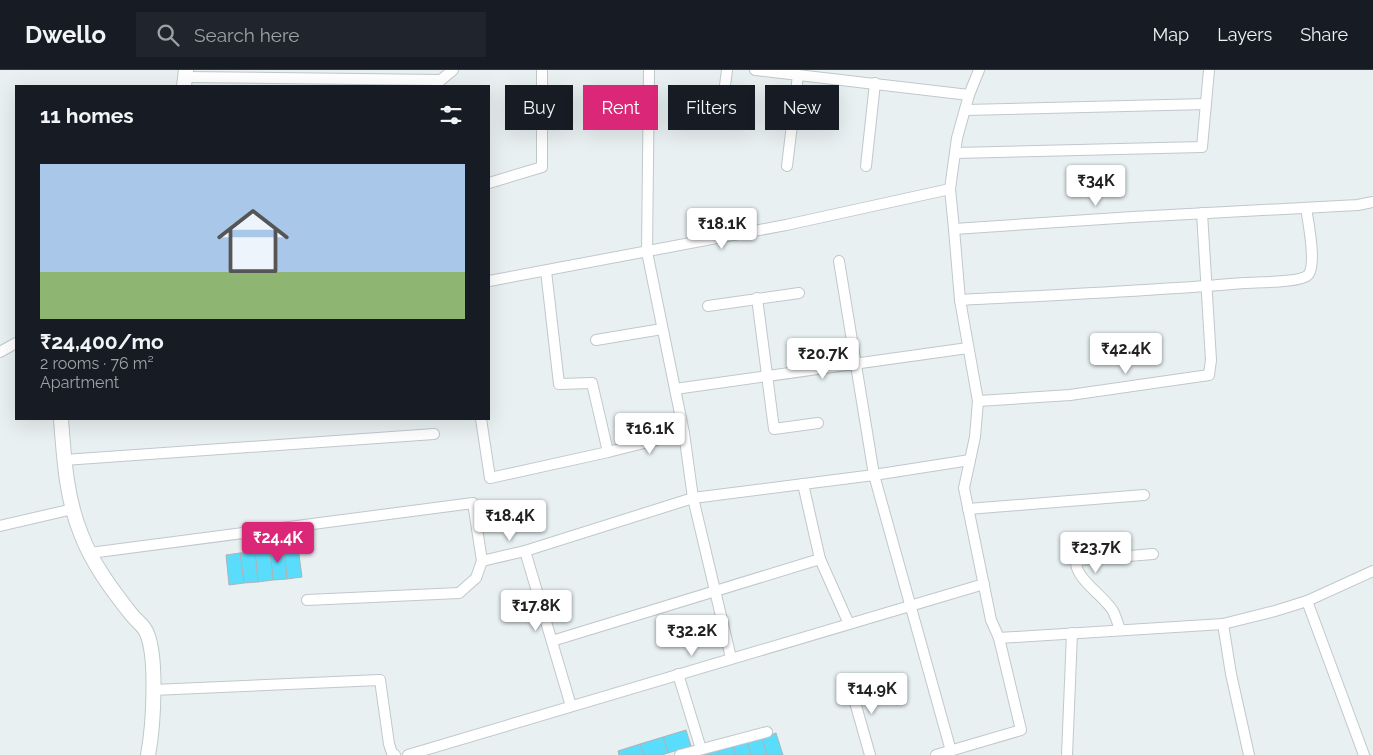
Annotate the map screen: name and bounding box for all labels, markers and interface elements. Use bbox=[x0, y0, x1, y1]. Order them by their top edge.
search box bbox=[136, 12, 486, 57]
text: Dwello bbox=[25, 20, 106, 49]
icon: search bbox=[154, 21, 182, 49]
text: Search here bbox=[194, 24, 300, 46]
text: Map bbox=[1153, 24, 1189, 45]
text: Layers bbox=[1217, 24, 1272, 45]
text: Share bbox=[1300, 24, 1348, 45]
chip: Buy bbox=[505, 85, 573, 130]
chip: Rent bbox=[583, 85, 658, 130]
chip: Filters bbox=[668, 85, 755, 130]
chip: New bbox=[765, 85, 839, 130]
icon: filters bbox=[437, 101, 465, 129]
text: 11 homes bbox=[40, 103, 134, 128]
pin: ₹34K bbox=[1066, 164, 1126, 207]
text: ₹34K bbox=[1077, 171, 1115, 190]
icon: home bbox=[208, 196, 298, 286]
pin: ₹18.1K bbox=[681, 208, 763, 250]
text: ₹18.1K bbox=[698, 214, 746, 233]
text: ₹24,400/mo bbox=[40, 329, 164, 354]
pin: ₹42.4K bbox=[1085, 332, 1167, 375]
pin: ₹20.7K bbox=[782, 338, 864, 380]
text: ₹42.4K bbox=[1101, 339, 1151, 358]
text: ₹20.7K bbox=[798, 344, 848, 363]
text: 2 rooms · 76 m² bbox=[40, 354, 154, 373]
text: Apartment bbox=[40, 373, 119, 392]
pin: ₹16.1K bbox=[609, 412, 691, 455]
text: ₹16.1K bbox=[626, 419, 674, 438]
pin: ₹18.4K bbox=[469, 500, 551, 542]
text: ₹18.4K bbox=[485, 506, 535, 525]
pin: ₹24.4K bbox=[237, 522, 319, 564]
text: ₹24.4K bbox=[253, 528, 303, 547]
pin: ₹23.7K bbox=[1055, 532, 1137, 574]
text: ₹23.7K bbox=[1071, 538, 1121, 557]
pin: ₹17.8K bbox=[495, 590, 577, 632]
text: ₹17.8K bbox=[512, 596, 560, 615]
pin: ₹32.2K bbox=[651, 614, 733, 657]
text: ₹32.2K bbox=[667, 621, 717, 640]
pin: ₹14.9K bbox=[831, 672, 913, 715]
text: ₹14.9K bbox=[847, 679, 897, 698]

